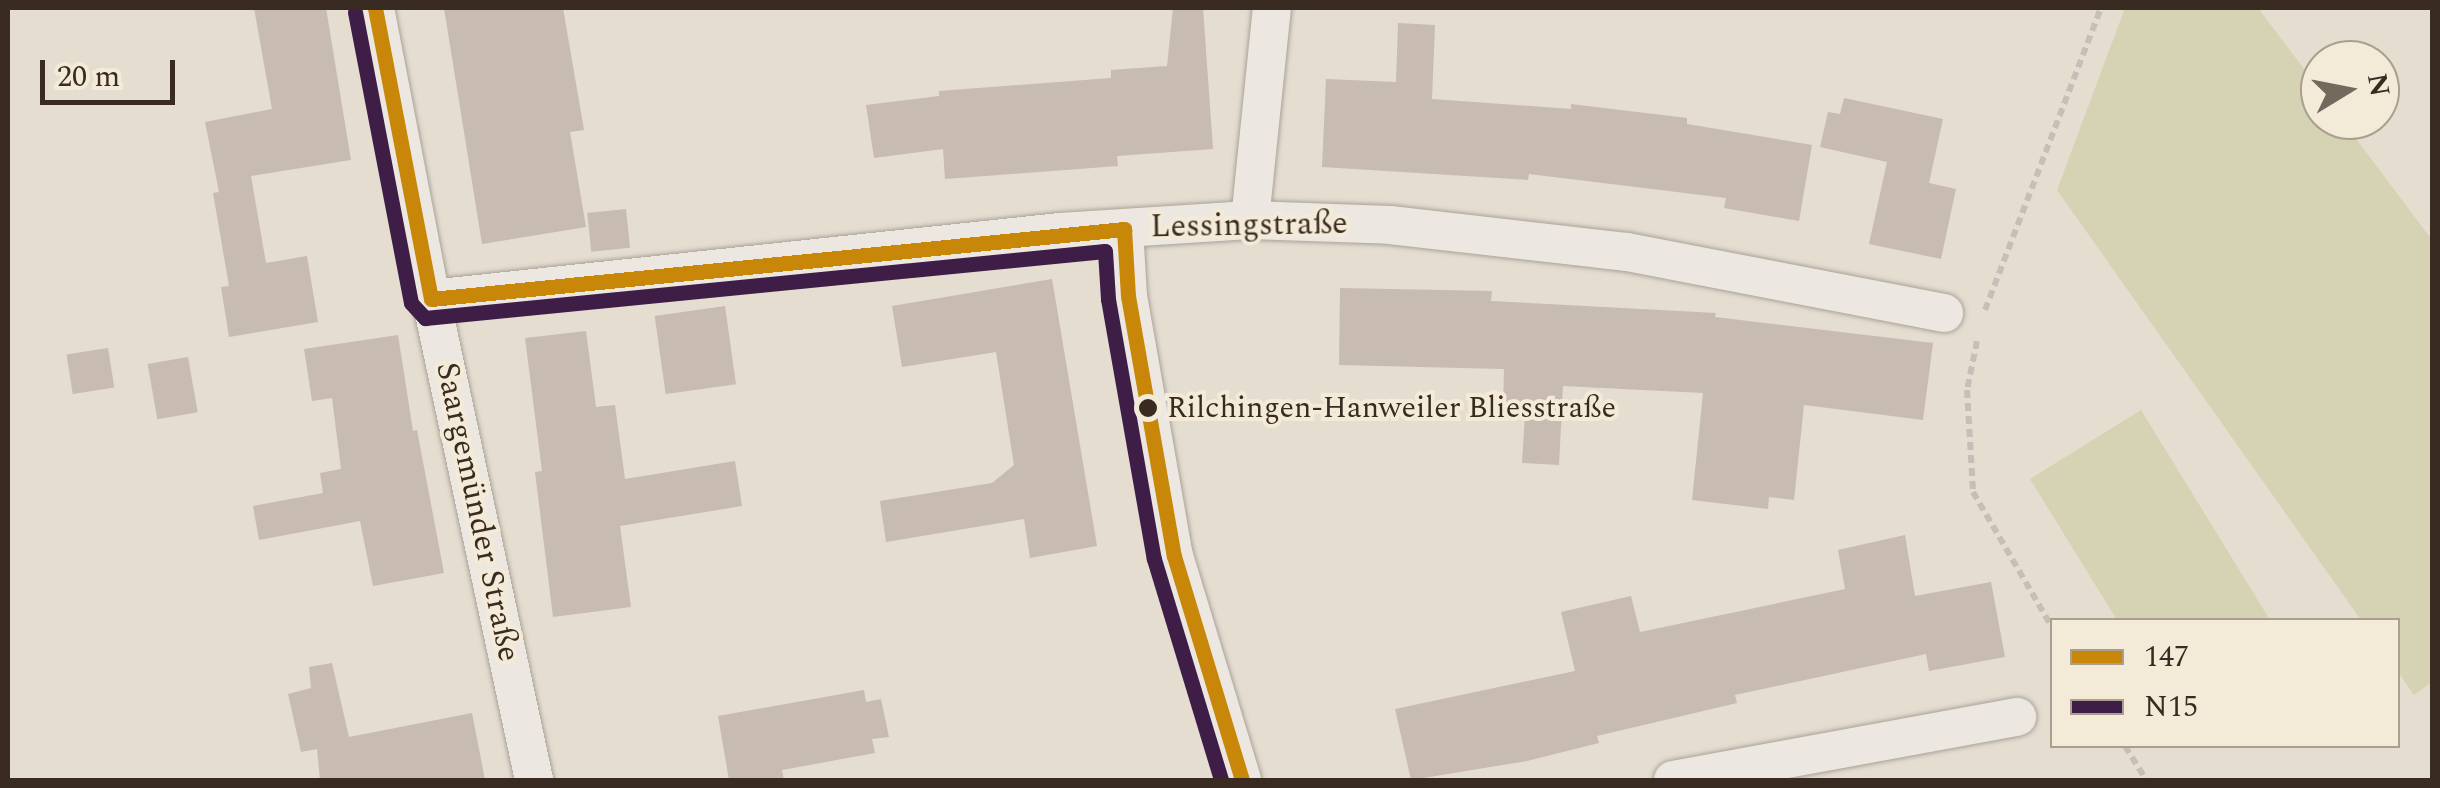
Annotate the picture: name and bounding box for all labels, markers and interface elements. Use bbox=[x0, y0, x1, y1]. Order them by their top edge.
scale bar bbox=[45, 40, 180, 102]
north arrow bbox=[2300, 40, 2400, 140]
text: 20 m bbox=[57, 54, 120, 100]
text: N bbox=[2355, 70, 2401, 100]
street label: Lessingstraße bbox=[1150, 205, 1348, 247]
street label: Saargemünder Straße bbox=[427, 359, 527, 665]
place label: Rilchingen-Hanweiler Bliesstraße bbox=[1167, 390, 1616, 426]
marker: Rilchingen-Hanweiler Bliesstraße bbox=[1138, 398, 1158, 418]
legend bbox=[2050, 618, 2400, 748]
text: 147 bbox=[2144, 634, 2189, 680]
text: N15 bbox=[2144, 684, 2198, 730]

